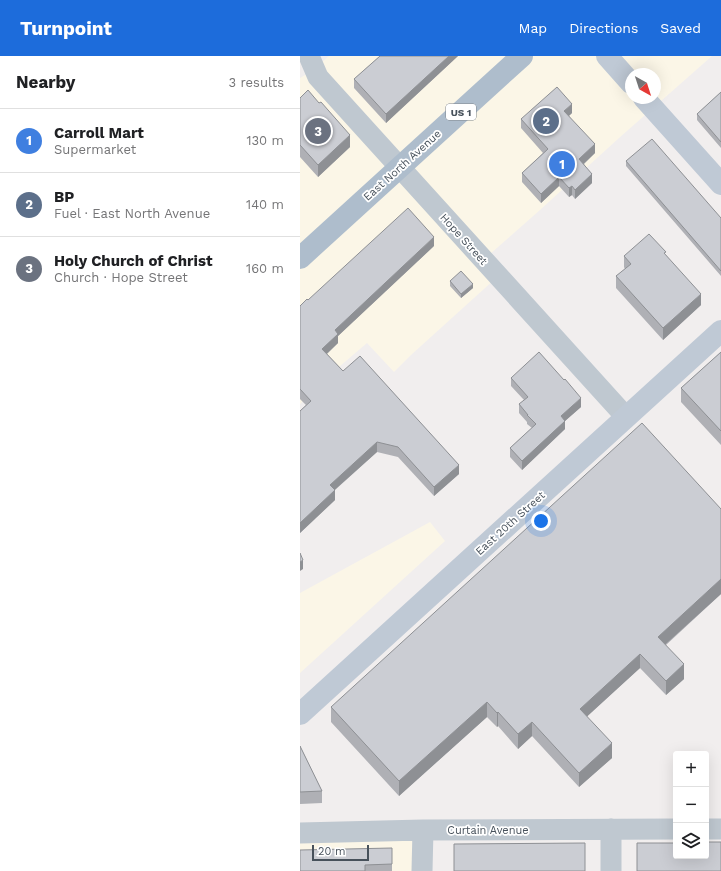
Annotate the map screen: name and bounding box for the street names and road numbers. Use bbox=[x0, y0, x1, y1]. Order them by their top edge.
road number: US 1 bbox=[446, 104, 476, 120]
street label: East North Avenue bbox=[361, 127, 444, 204]
street label: Hope Street bbox=[437, 211, 490, 268]
street label: East 20th Street bbox=[473, 489, 548, 558]
street label: Curtain Avenue bbox=[447, 824, 529, 837]

